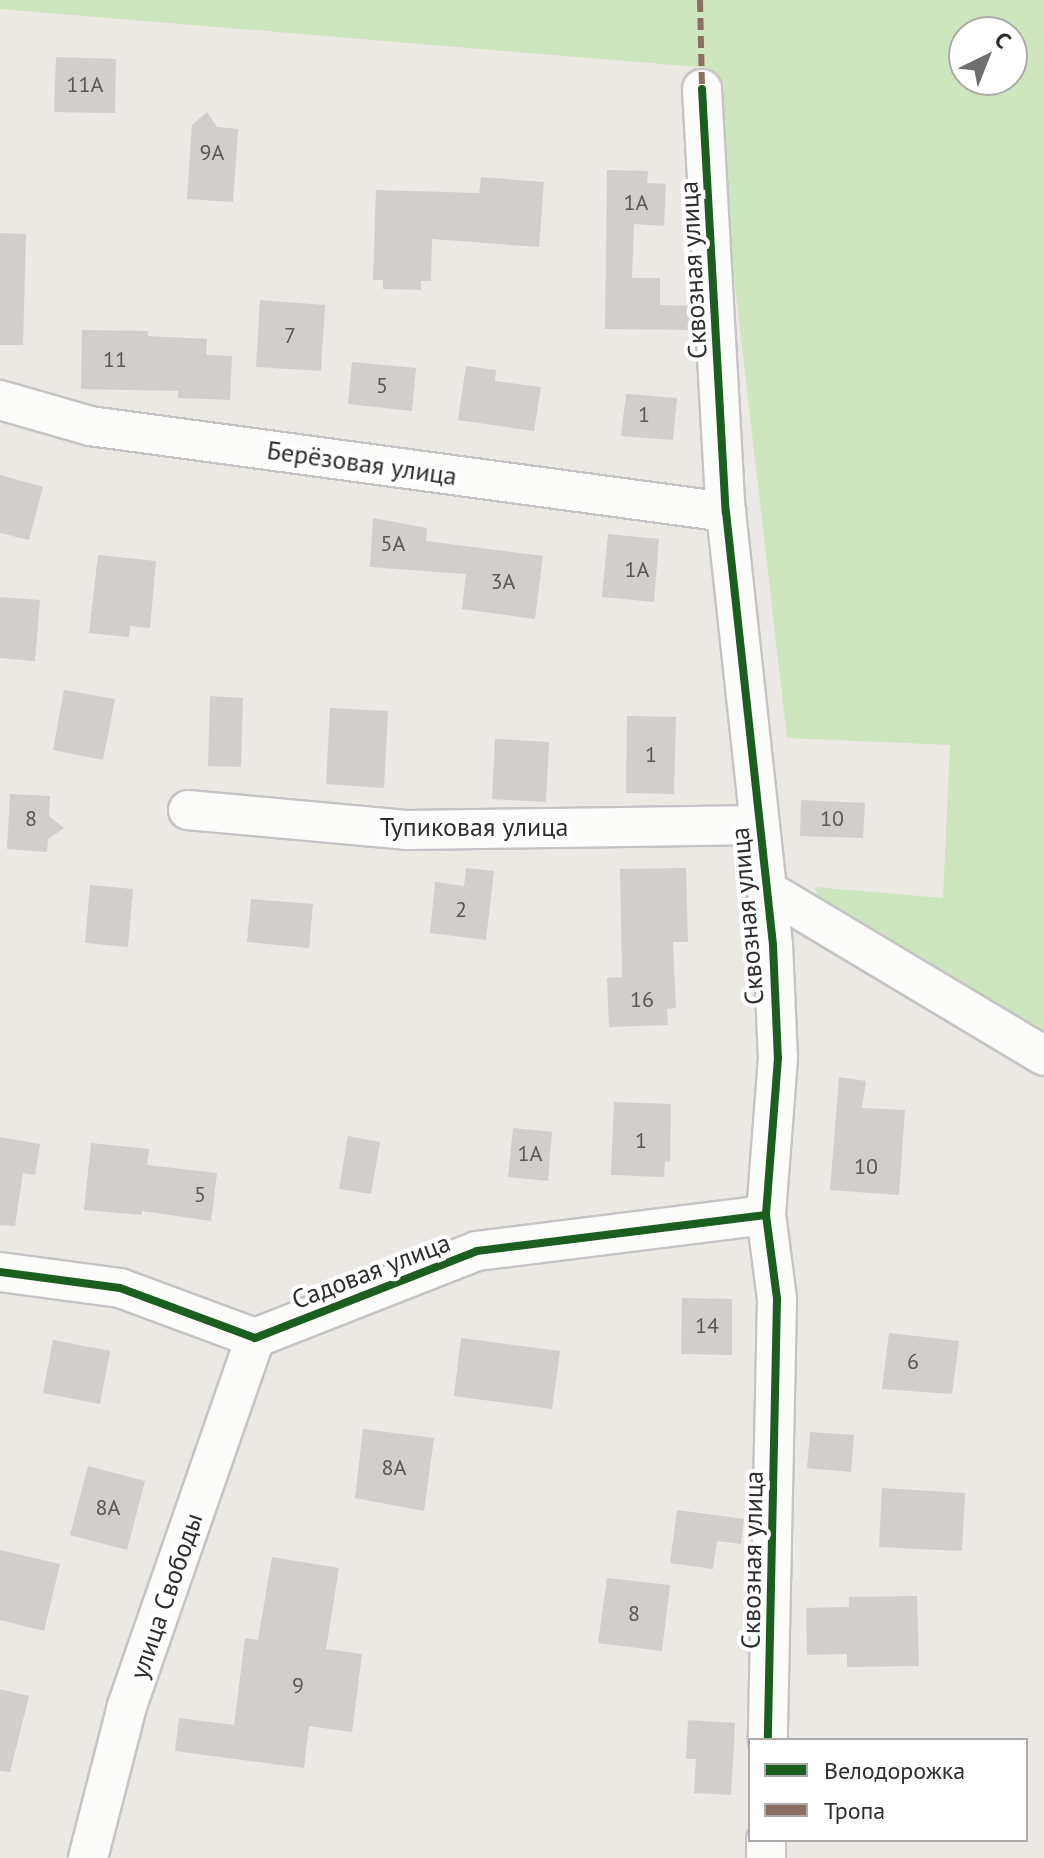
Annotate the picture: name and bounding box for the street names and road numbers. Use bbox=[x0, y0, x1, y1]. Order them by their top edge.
street label: Сквозная улица bbox=[673, 180, 713, 360]
street label: Берёзовая улица bbox=[265, 434, 459, 492]
street label: Тупиковая улица bbox=[380, 811, 568, 843]
street label: Сквозная улица bbox=[724, 826, 770, 1006]
street label: Садовая улица bbox=[287, 1226, 455, 1316]
street label: Сквозная улица bbox=[735, 1471, 769, 1649]
street label: улица Свободы bbox=[123, 1509, 209, 1683]

